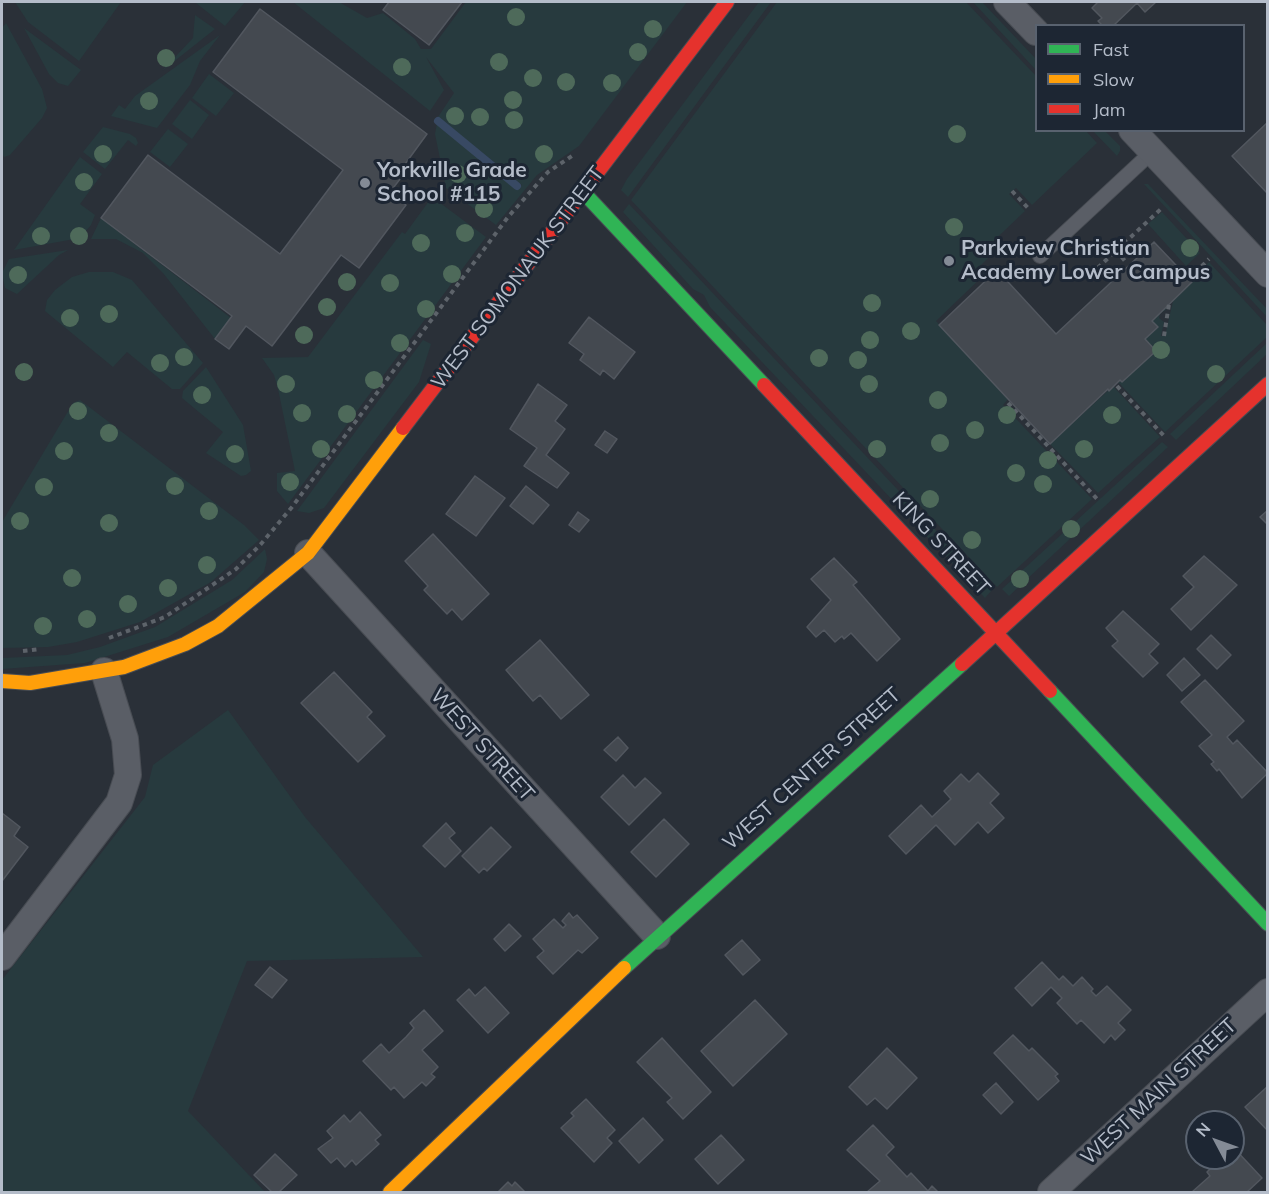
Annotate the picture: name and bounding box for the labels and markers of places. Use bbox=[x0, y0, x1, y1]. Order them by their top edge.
place label: Yorkville Grade School #115 bbox=[377, 158, 527, 208]
marker: Yorkville Grade School #115 bbox=[358, 176, 372, 190]
place label: Parkview Christian Academy Lower Campus bbox=[961, 236, 1210, 286]
marker: Parkview Christian Academy Lower Campus bbox=[942, 254, 956, 268]

